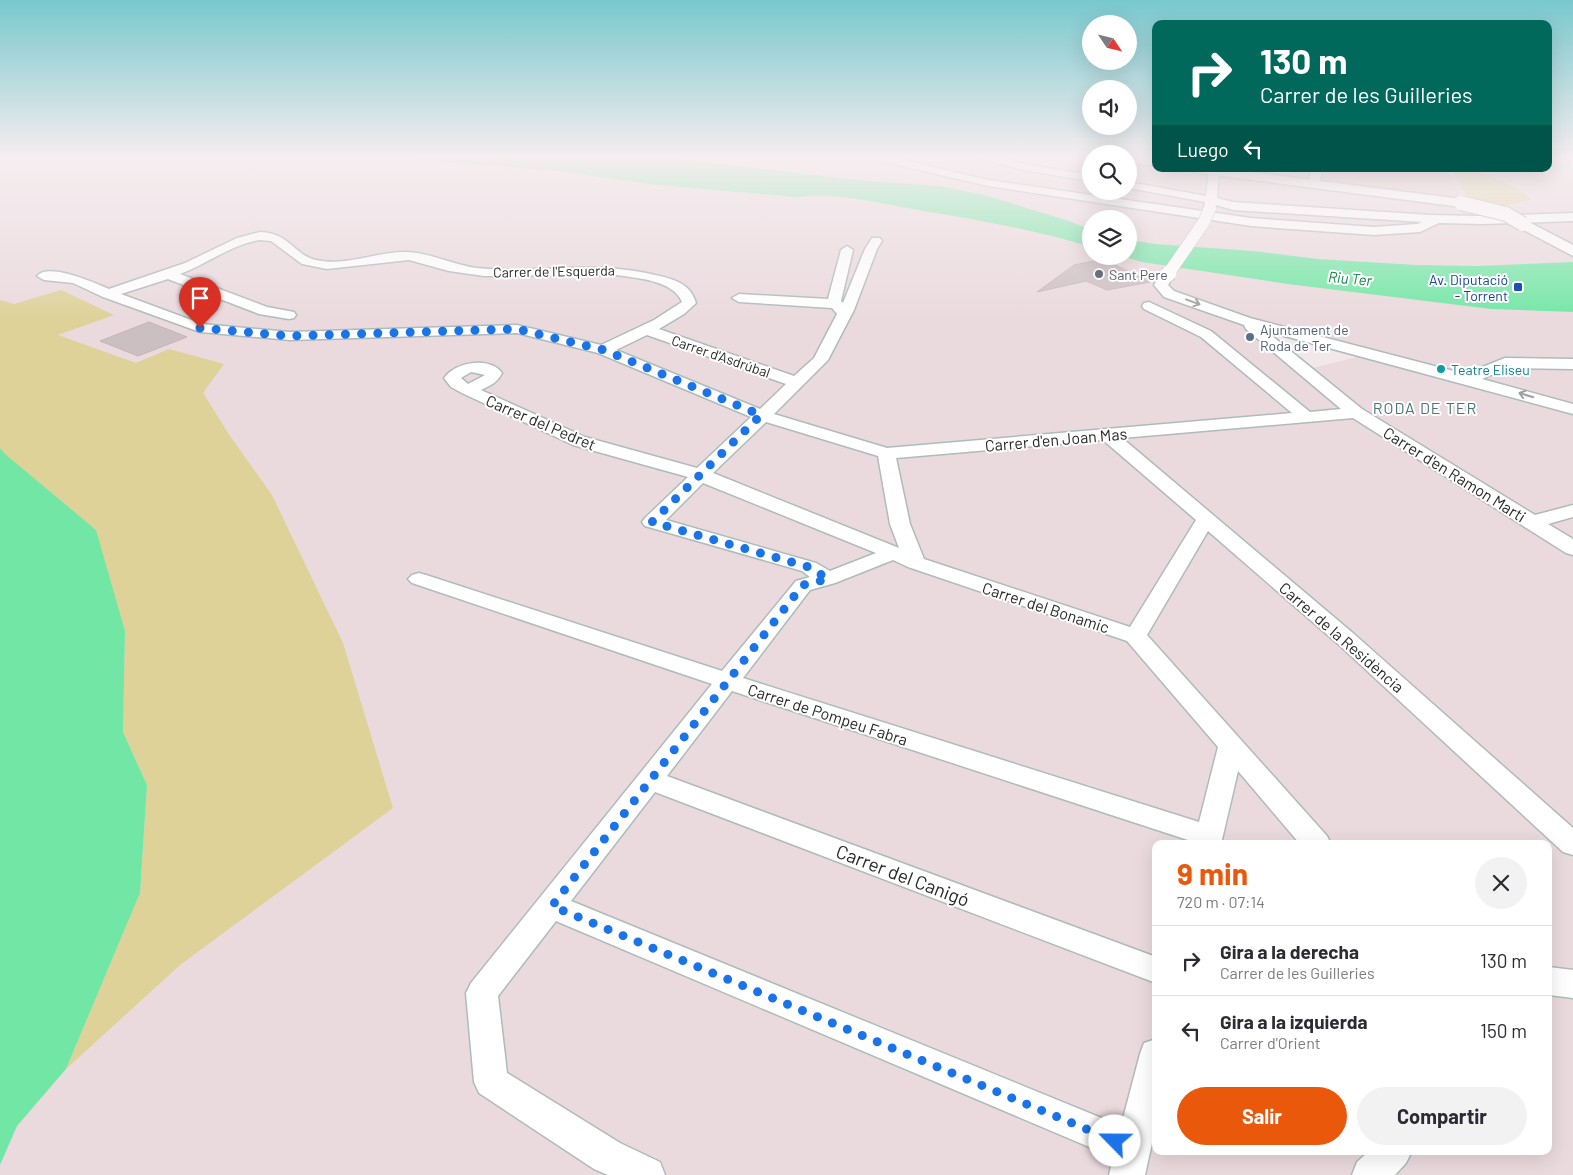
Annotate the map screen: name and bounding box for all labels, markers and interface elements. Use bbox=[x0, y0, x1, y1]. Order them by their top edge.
north arrow bbox=[1082, 15, 1138, 70]
map controls bbox=[1082, 15, 1137, 265]
text: 130 m bbox=[1260, 39, 1347, 81]
icon: right bbox=[1177, 40, 1242, 105]
button: sound bbox=[1082, 80, 1137, 135]
text: Carrer de les Guilleries bbox=[1260, 81, 1473, 107]
icon: left bbox=[1239, 135, 1267, 163]
text: Luego bbox=[1177, 138, 1229, 161]
button: search bbox=[1082, 145, 1137, 200]
button: layers bbox=[1082, 210, 1137, 265]
street label: Carrer de l'Esquerda bbox=[493, 261, 615, 281]
place label: Sant Pere bbox=[1109, 266, 1168, 283]
water label: Riu Ter bbox=[1327, 267, 1373, 289]
marker: Sant Pere bbox=[1093, 268, 1105, 280]
place label: Av. Diputació - Torrent bbox=[1429, 271, 1508, 304]
pin bbox=[179, 277, 221, 328]
marker: Av. Diputació - Torrent bbox=[1512, 281, 1524, 293]
icon: arrive bbox=[186, 284, 214, 312]
one-way arrow bbox=[1185, 298, 1200, 307]
place label: Ajuntament de Roda de Ter bbox=[1260, 321, 1349, 354]
street label: Carrer d'Asdrúbal bbox=[669, 331, 773, 381]
marker: Ajuntament de Roda de Ter bbox=[1244, 331, 1256, 343]
place label: Teatre Eliseu bbox=[1451, 361, 1530, 378]
marker: Teatre Eliseu bbox=[1435, 363, 1447, 375]
street label: Carrer del Pedret bbox=[483, 390, 599, 454]
one-way arrow bbox=[1519, 390, 1535, 400]
district label: RODA DE TER bbox=[1373, 398, 1477, 417]
street label: Carrer d'en Ramon Marti bbox=[1380, 422, 1530, 526]
street label: Carrer d'en Joan Mas bbox=[984, 423, 1128, 455]
street label: Carrer del Bonamic bbox=[980, 578, 1112, 636]
street label: Carrer de la Residència bbox=[1276, 578, 1408, 696]
street label: Carrer de Pompeu Fabra bbox=[746, 679, 910, 749]
street label: Carrer del Canigó bbox=[833, 839, 973, 911]
text: 9 min bbox=[1177, 855, 1248, 891]
button: close bbox=[1475, 857, 1527, 909]
text: 720 m · 07:14 bbox=[1177, 892, 1265, 911]
text: Gira a la derecha bbox=[1220, 940, 1359, 963]
icon: right bbox=[1177, 947, 1205, 975]
text: 130 m bbox=[1480, 949, 1527, 972]
text: Carrer de les Guilleries bbox=[1220, 963, 1375, 982]
text: Gira a la izquierda bbox=[1220, 1010, 1368, 1033]
icon: left bbox=[1177, 1017, 1205, 1045]
text: 150 m bbox=[1480, 1019, 1527, 1042]
text: Carrer d'Orient bbox=[1220, 1033, 1321, 1052]
button: Salir bbox=[1177, 1087, 1347, 1145]
button: Compartir bbox=[1357, 1087, 1527, 1145]
position arrow bbox=[1088, 1114, 1140, 1166]

